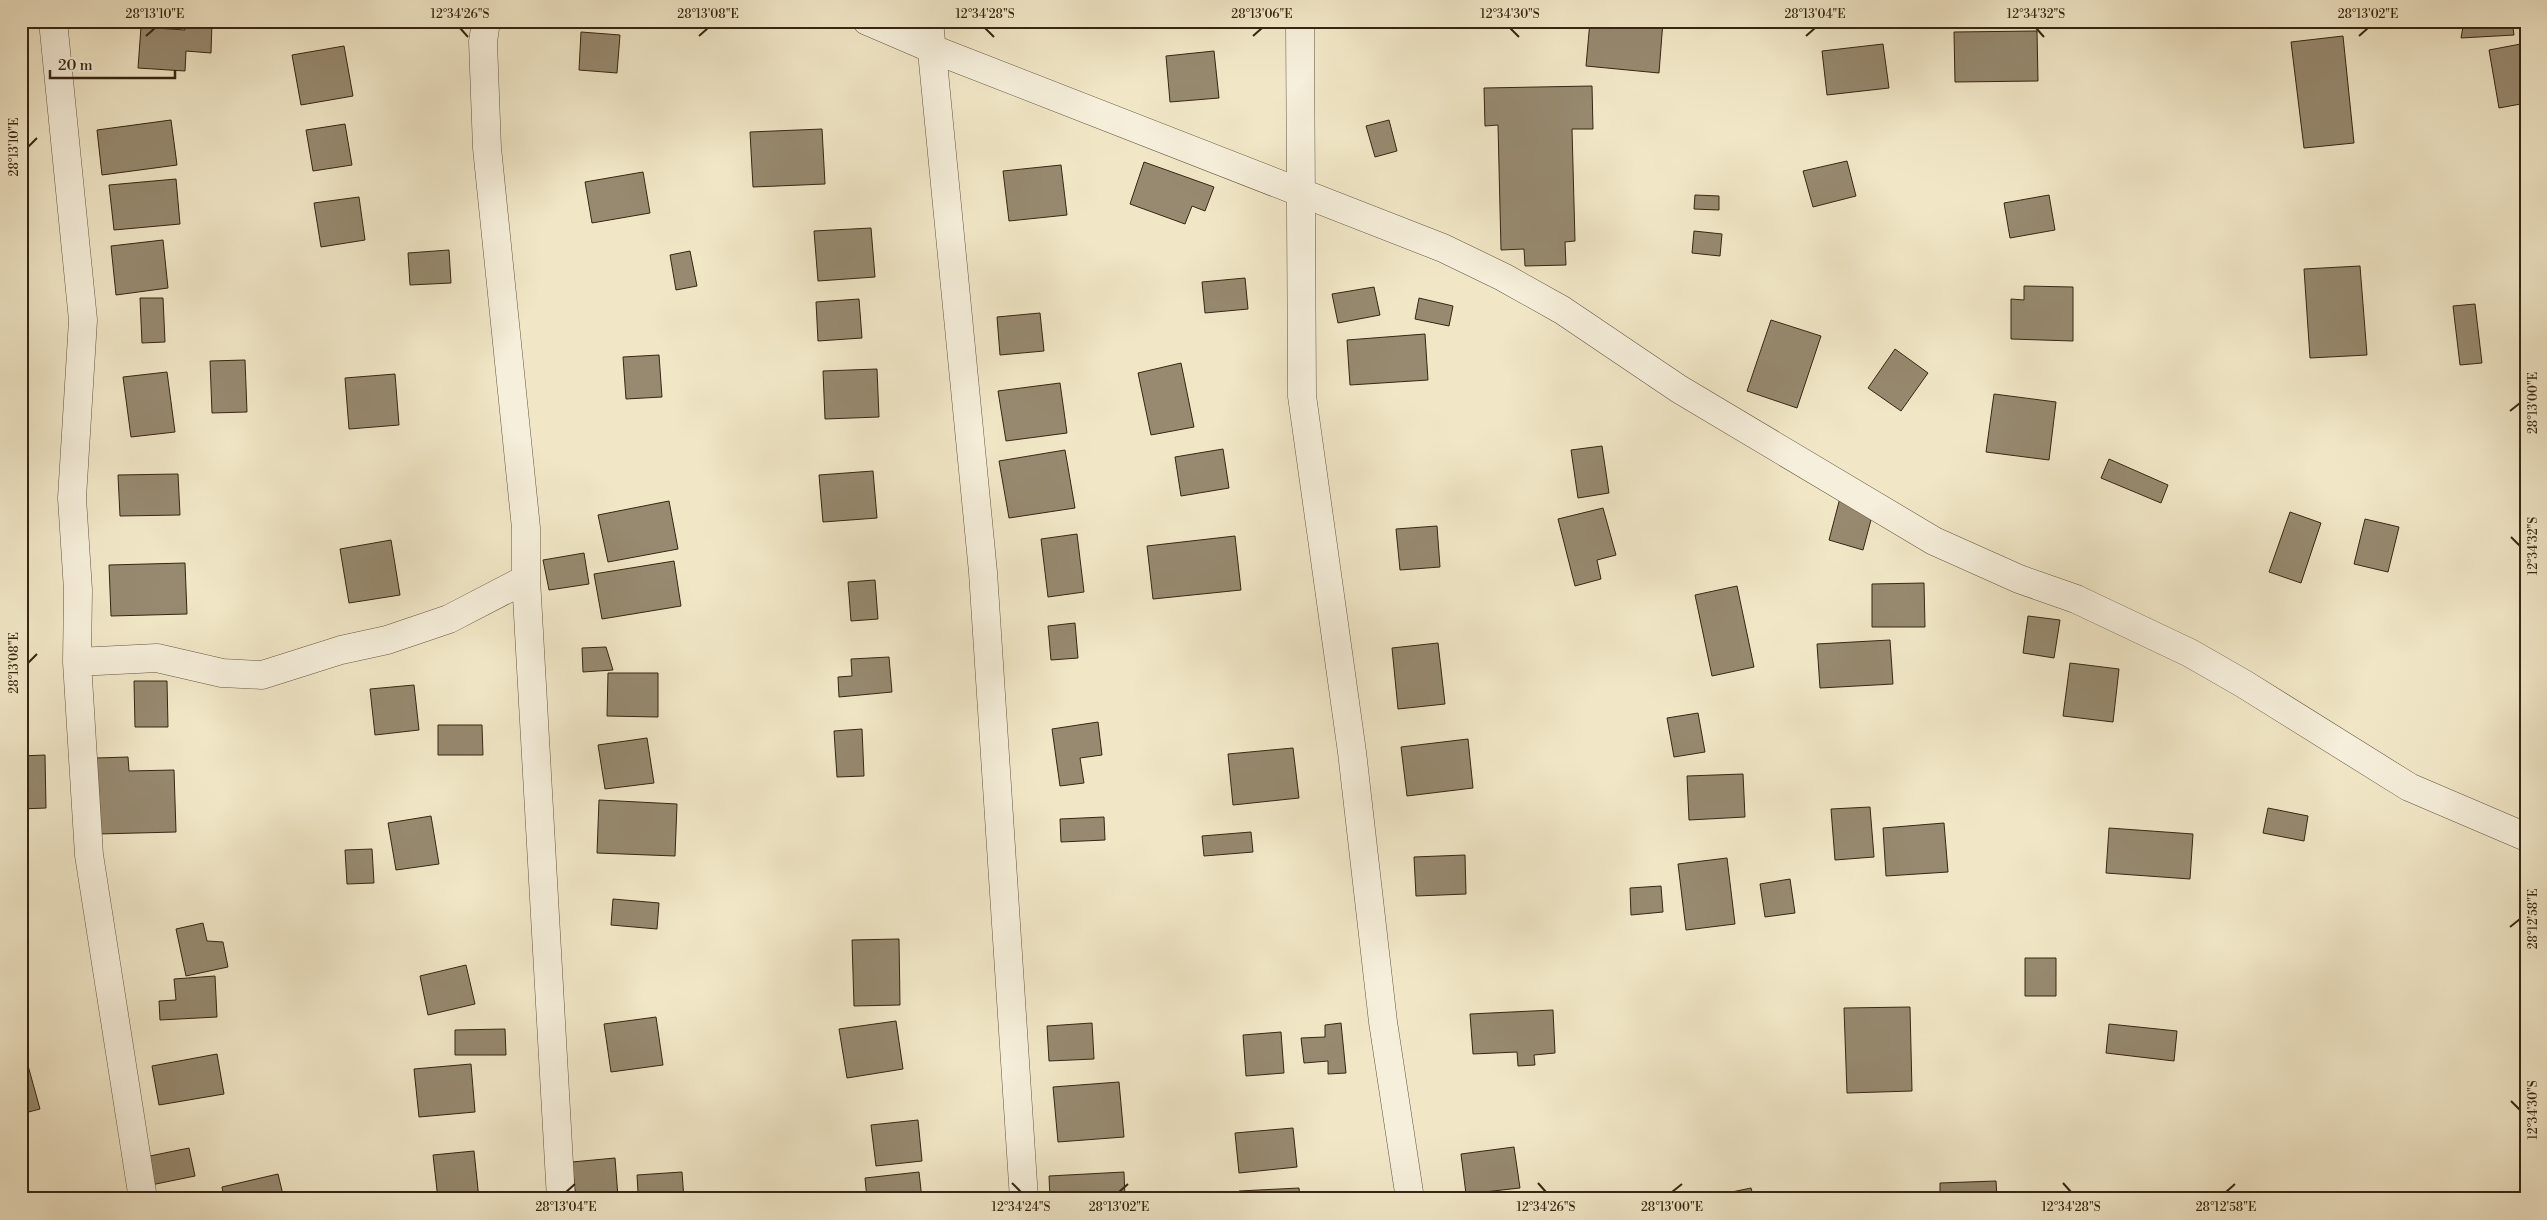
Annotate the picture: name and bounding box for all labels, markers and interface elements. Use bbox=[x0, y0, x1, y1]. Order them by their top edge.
text: 28°13'10"E bbox=[126, 7, 184, 22]
text: 12°34'26"S bbox=[431, 7, 490, 22]
text: 28°13'08"E bbox=[677, 7, 739, 22]
text: 12°34'28"S bbox=[955, 7, 1015, 22]
text: 28°13'06"E bbox=[1231, 7, 1293, 22]
text: 12°34'30"S bbox=[1480, 7, 1540, 22]
text: 28°13'04"E bbox=[1784, 7, 1846, 22]
text: 12°34'32"S bbox=[2007, 7, 2065, 22]
text: 28°13'02"E bbox=[2338, 7, 2398, 22]
scale bar bbox=[50, 48, 175, 80]
text: 20 m bbox=[58, 56, 93, 75]
text: 28°13'10"E bbox=[7, 118, 22, 176]
text: 28°13'00"E bbox=[2526, 372, 2541, 434]
text: 12°34'32"S bbox=[2526, 517, 2541, 575]
text: 28°13'08"E bbox=[7, 632, 22, 694]
text: 28°12'58"E bbox=[2526, 889, 2541, 949]
text: 12°34'30"S bbox=[2526, 1080, 2541, 1140]
text: 28°13'04"E bbox=[535, 1200, 597, 1215]
text: 12°34'24"S bbox=[992, 1200, 1051, 1215]
text: 28°13'02"E bbox=[1089, 1200, 1149, 1215]
text: 12°34'26"S bbox=[1517, 1200, 1576, 1215]
text: 28°13'00"E bbox=[1641, 1200, 1703, 1215]
text: 12°34'28"S bbox=[2041, 1200, 2101, 1215]
text: 28°12'58"E bbox=[2196, 1200, 2256, 1215]

